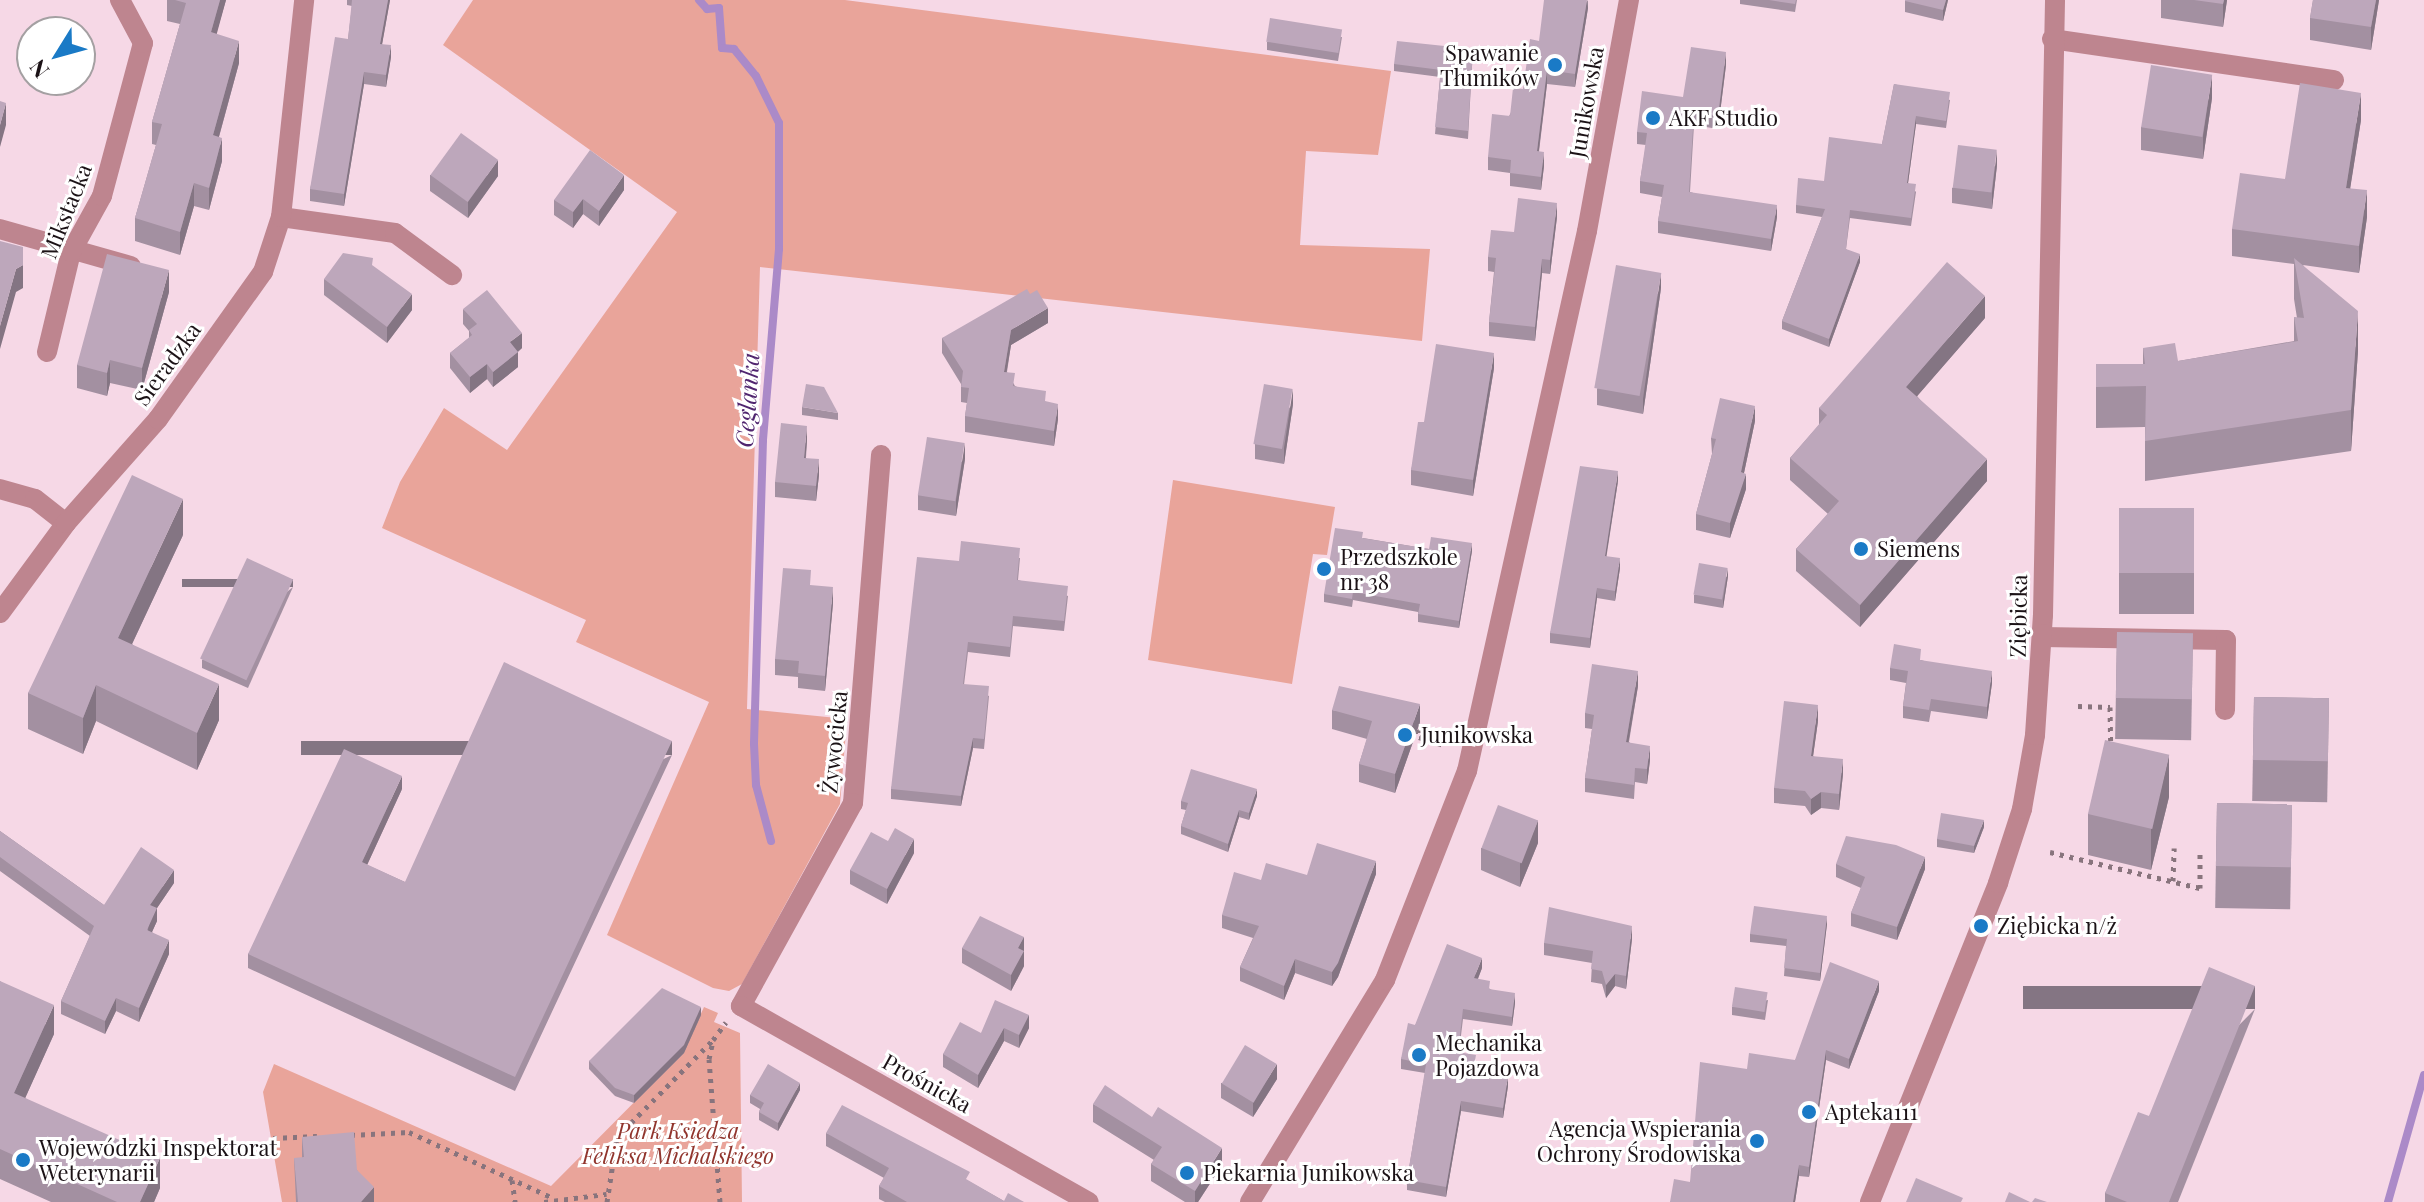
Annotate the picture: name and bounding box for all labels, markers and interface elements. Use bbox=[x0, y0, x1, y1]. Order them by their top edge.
north arrow bbox=[16, 16, 96, 96]
place label: Spawanie Tłumików bbox=[1440, 39, 1539, 90]
street label: Junikowska bbox=[1563, 45, 1609, 159]
text: N bbox=[22, 54, 55, 85]
marker: Spawanie Tłumików bbox=[1546, 56, 1564, 74]
place label: AKF Studio bbox=[1669, 105, 1779, 131]
marker: AKF Studio bbox=[1644, 109, 1662, 127]
street label: Mikstacka bbox=[35, 160, 97, 262]
street label: Sieradzka bbox=[128, 317, 206, 411]
water label: Ceglanka bbox=[729, 352, 765, 448]
place label: Siemens bbox=[1877, 536, 1960, 562]
marker: Siemens bbox=[1852, 540, 1870, 558]
place label: Przedszkole nr 38 bbox=[1340, 543, 1458, 594]
marker: Przedszkole nr 38 bbox=[1315, 560, 1333, 578]
street label: Ziębicka bbox=[2004, 574, 2032, 658]
street label: Żywocicka bbox=[815, 689, 853, 795]
place label: Junikowska bbox=[1421, 722, 1533, 748]
marker: Junikowska bbox=[1396, 726, 1414, 744]
place label: Ziębicka n/ż bbox=[1997, 913, 2117, 939]
marker: Ziębicka n/ż bbox=[1972, 917, 1990, 935]
place label: Mechanika Pojazdowa bbox=[1435, 1029, 1542, 1080]
marker: Mechanika Pojazdowa bbox=[1410, 1046, 1428, 1064]
street label: Prośnicka bbox=[878, 1048, 976, 1118]
place label: Apteka111 bbox=[1825, 1099, 1918, 1125]
marker: Apteka111 bbox=[1800, 1103, 1818, 1121]
place label: Agencja Wspierania Ochrony Środowiska bbox=[1536, 1115, 1741, 1166]
park label: Park Księdza Feliksa Michalskiego bbox=[582, 1117, 774, 1168]
marker: Agencja Wspierania Ochrony Środowiska bbox=[1748, 1132, 1766, 1150]
place label: Wojewódzki Inspektorat Weterynarii bbox=[39, 1134, 277, 1186]
marker: Wojewódzki Inspektorat Weterynarii bbox=[14, 1151, 32, 1169]
place label: Piekarnia Junikowska bbox=[1203, 1160, 1414, 1186]
marker: Piekarnia Junikowska bbox=[1178, 1164, 1196, 1182]

